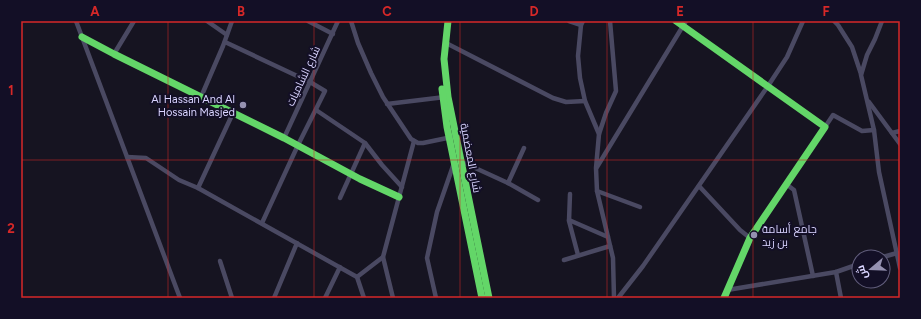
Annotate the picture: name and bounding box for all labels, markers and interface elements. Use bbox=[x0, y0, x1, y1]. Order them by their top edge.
text: A bbox=[90, 4, 100, 19]
text: B bbox=[237, 4, 245, 19]
text: C bbox=[382, 4, 392, 19]
text: D bbox=[529, 4, 539, 19]
text: E bbox=[676, 4, 684, 19]
text: F bbox=[822, 4, 830, 19]
street label: شارع الشاميات bbox=[284, 44, 324, 109]
text: 1 bbox=[8, 83, 14, 98]
place label: Al Hassan And Al Hossain Masjed bbox=[151, 93, 235, 119]
marker: Al Hassan And Al Hossain Masjed bbox=[238, 100, 248, 110]
street label: شارع المعضمية bbox=[456, 122, 484, 194]
text: 2 bbox=[7, 221, 15, 236]
place label: جامع أسامة بن زيد bbox=[762, 222, 817, 249]
marker: جامع أسامة بن زيد bbox=[749, 230, 759, 240]
north arrow bbox=[851, 249, 891, 289]
text: ش bbox=[854, 263, 870, 281]

